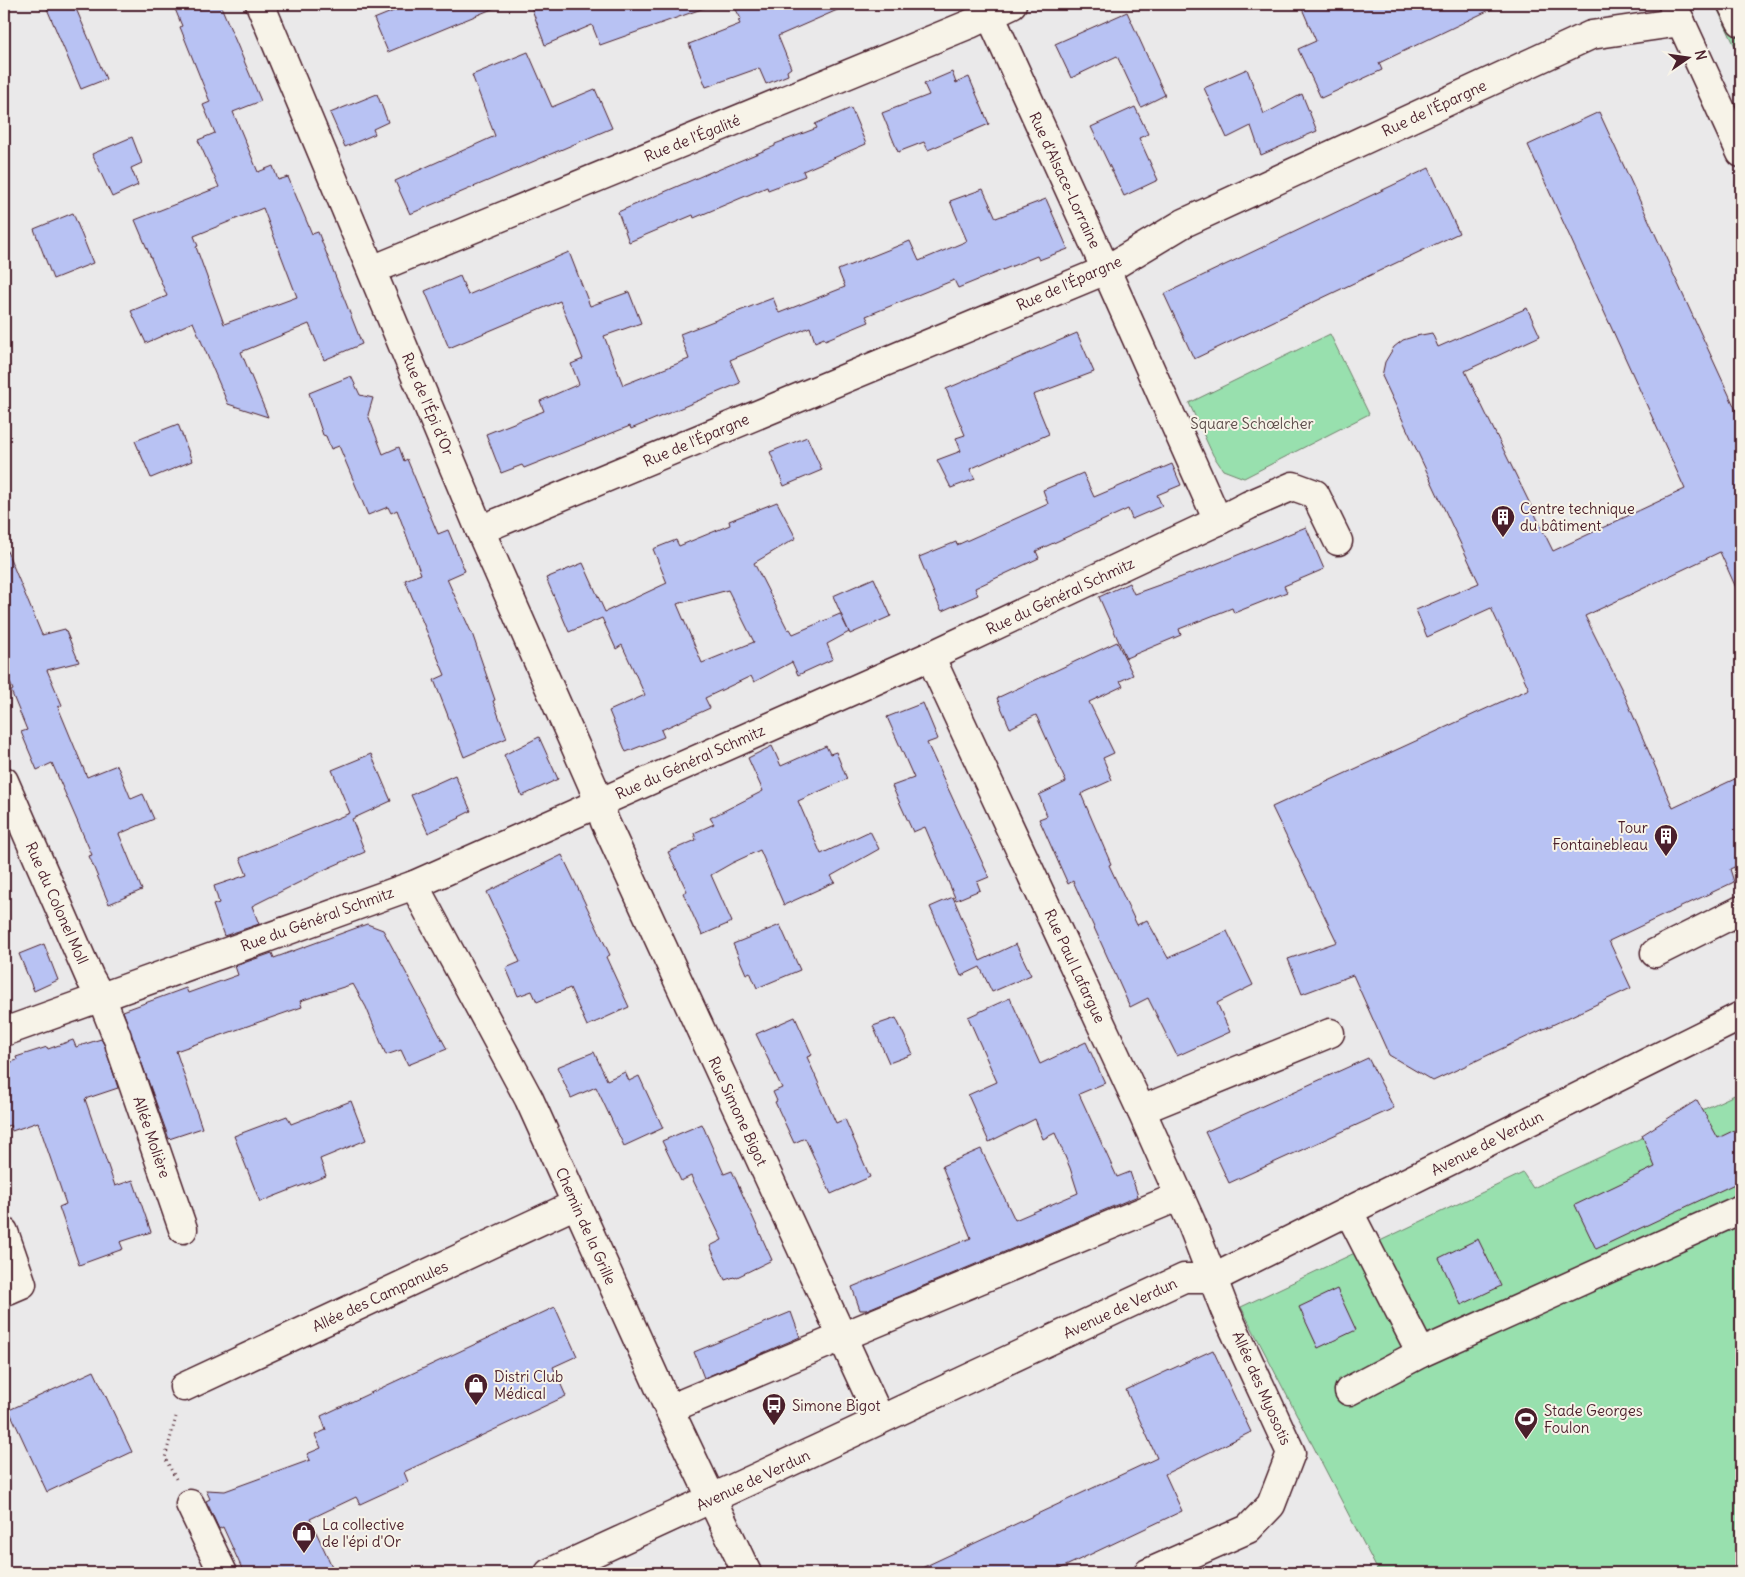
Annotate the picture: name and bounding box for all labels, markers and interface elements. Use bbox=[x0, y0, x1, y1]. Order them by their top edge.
north arrow bbox=[1662, 32, 1712, 82]
text: N bbox=[1691, 48, 1711, 62]
street label: Rue de l'Épargne bbox=[1379, 75, 1489, 141]
street label: Rue d'Alsace-Lorraine bbox=[1025, 109, 1105, 251]
street label: Rue de l'Égalité bbox=[641, 110, 743, 166]
street label: Rue de l'Épargne bbox=[1013, 251, 1125, 315]
street label: Rue de l'Épi d'Or bbox=[398, 350, 458, 458]
street label: Rue de l'Épargne bbox=[640, 409, 752, 471]
park label: Square Schœlcher bbox=[1190, 414, 1314, 433]
place label: Centre technique du bâtiment bbox=[1520, 499, 1635, 535]
building icon: Centre technique du bâtiment bbox=[1490, 504, 1516, 538]
street label: Rue du Général Schmitz bbox=[983, 553, 1137, 639]
street label: Rue du Général Schmitz bbox=[612, 720, 768, 804]
place label: Tour Fontainebleau bbox=[1552, 818, 1648, 854]
building icon: Tour Fontainebleau bbox=[1653, 823, 1679, 857]
street label: Rue du Colonel Moll bbox=[22, 839, 92, 967]
street label: Rue du Général Schmitz bbox=[238, 882, 396, 956]
street label: Rue Paul Lafargue bbox=[1040, 906, 1110, 1026]
street label: Rue Simone Bigot bbox=[704, 1053, 772, 1169]
street label: Allée Molière bbox=[129, 1094, 175, 1180]
street label: Avenue de Verdun bbox=[1428, 1106, 1547, 1179]
street label: Chemin de la Grille bbox=[552, 1164, 620, 1288]
street label: Allée des Campanules bbox=[309, 1256, 451, 1336]
street label: Avenue de Verdun bbox=[1060, 1273, 1180, 1343]
street label: Allée des Myosotis bbox=[1228, 1328, 1296, 1448]
place label: Distri Club Médical bbox=[494, 1367, 563, 1403]
shop icon: Distri Club Médical bbox=[463, 1372, 489, 1406]
bus stop icon: Simone Bigot bbox=[761, 1392, 787, 1426]
place label: Simone Bigot bbox=[792, 1396, 881, 1415]
place label: Stade Georges Foulon bbox=[1544, 1401, 1643, 1437]
sports icon: Stade Georges Foulon bbox=[1513, 1406, 1539, 1440]
street label: Avenue de Verdun bbox=[693, 1445, 813, 1515]
place label: La collective de l'épi d'Or bbox=[322, 1515, 404, 1551]
shop icon: La collective de l'épi d'Or bbox=[291, 1520, 317, 1554]

